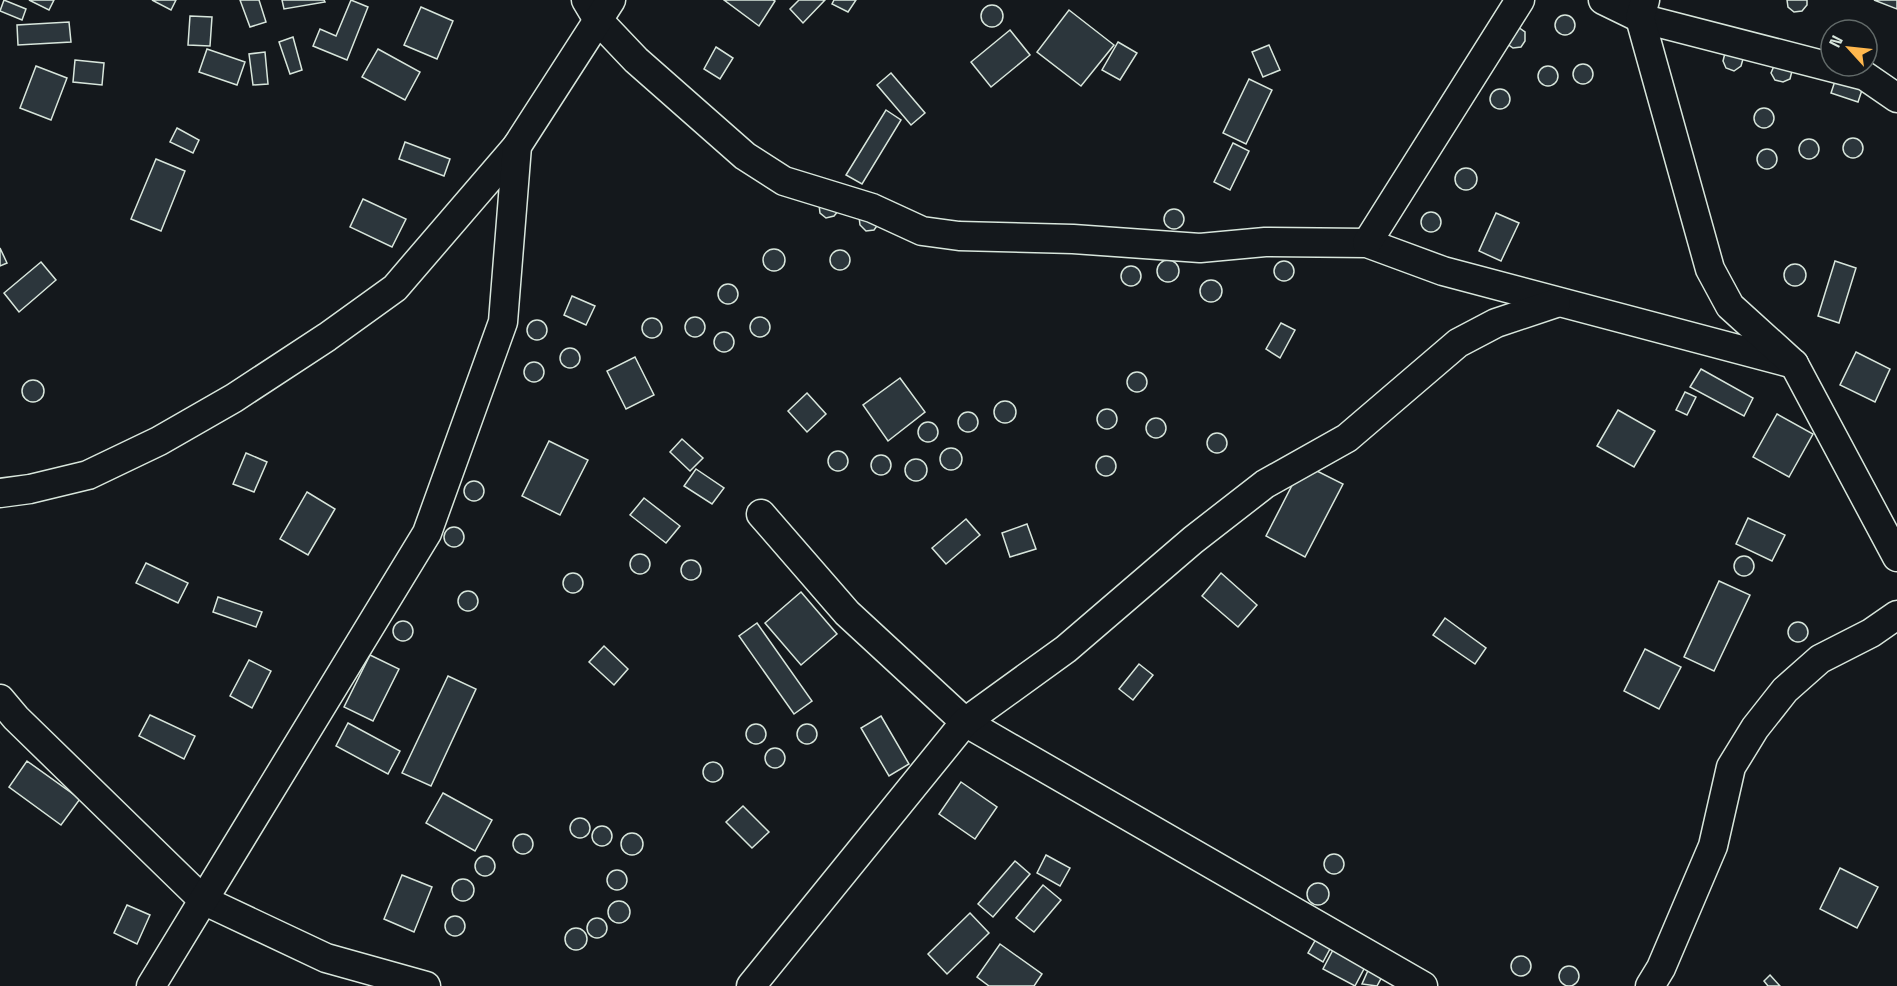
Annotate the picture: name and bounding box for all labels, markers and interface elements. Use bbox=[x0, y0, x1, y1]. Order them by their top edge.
north arrow bbox=[1819, 18, 1879, 78]
text: N bbox=[1824, 32, 1848, 51]

